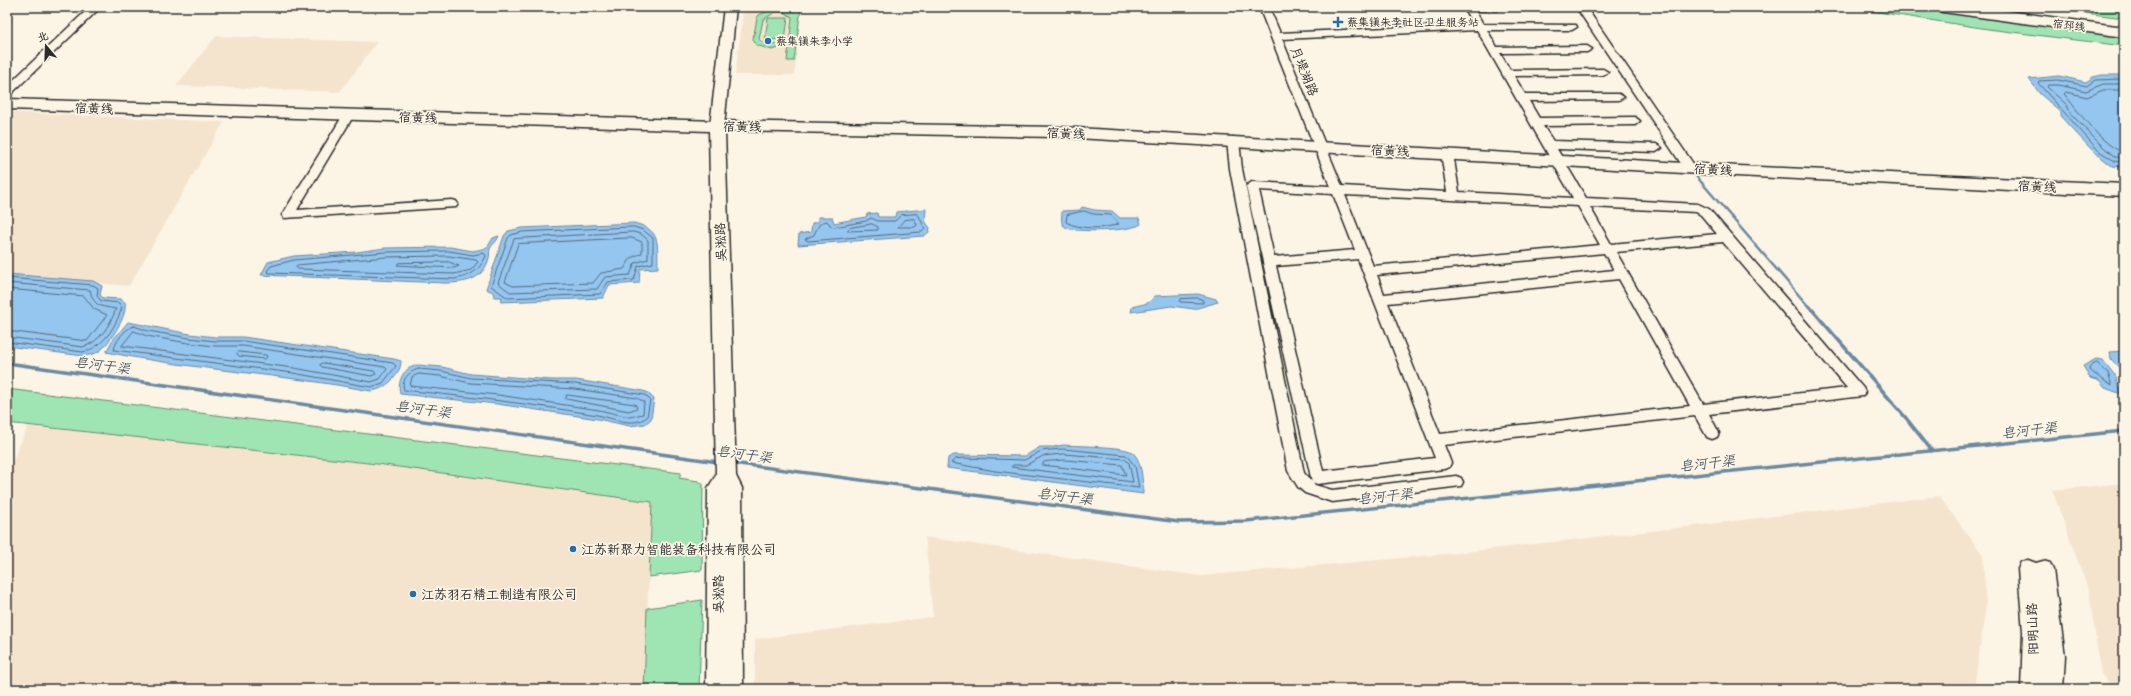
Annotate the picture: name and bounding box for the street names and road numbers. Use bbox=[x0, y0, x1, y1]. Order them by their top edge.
street label: 宿邳线 bbox=[2051, 14, 2086, 37]
street label: 月堤湖路 bbox=[1284, 43, 1325, 100]
street label: 宿黄线 bbox=[74, 96, 114, 121]
street label: 宿黄线 bbox=[398, 105, 438, 130]
street label: 宿黄线 bbox=[722, 115, 762, 138]
street label: 宿黄线 bbox=[1046, 121, 1086, 146]
street label: 宿黄线 bbox=[1370, 138, 1410, 163]
street label: 宿黄线 bbox=[1693, 157, 1733, 182]
street label: 宿黄线 bbox=[2017, 174, 2057, 199]
street label: 吴淞路 bbox=[708, 222, 733, 262]
street label: 吴淞路 bbox=[707, 574, 730, 614]
street label: 阳明山路 bbox=[2020, 603, 2045, 655]

